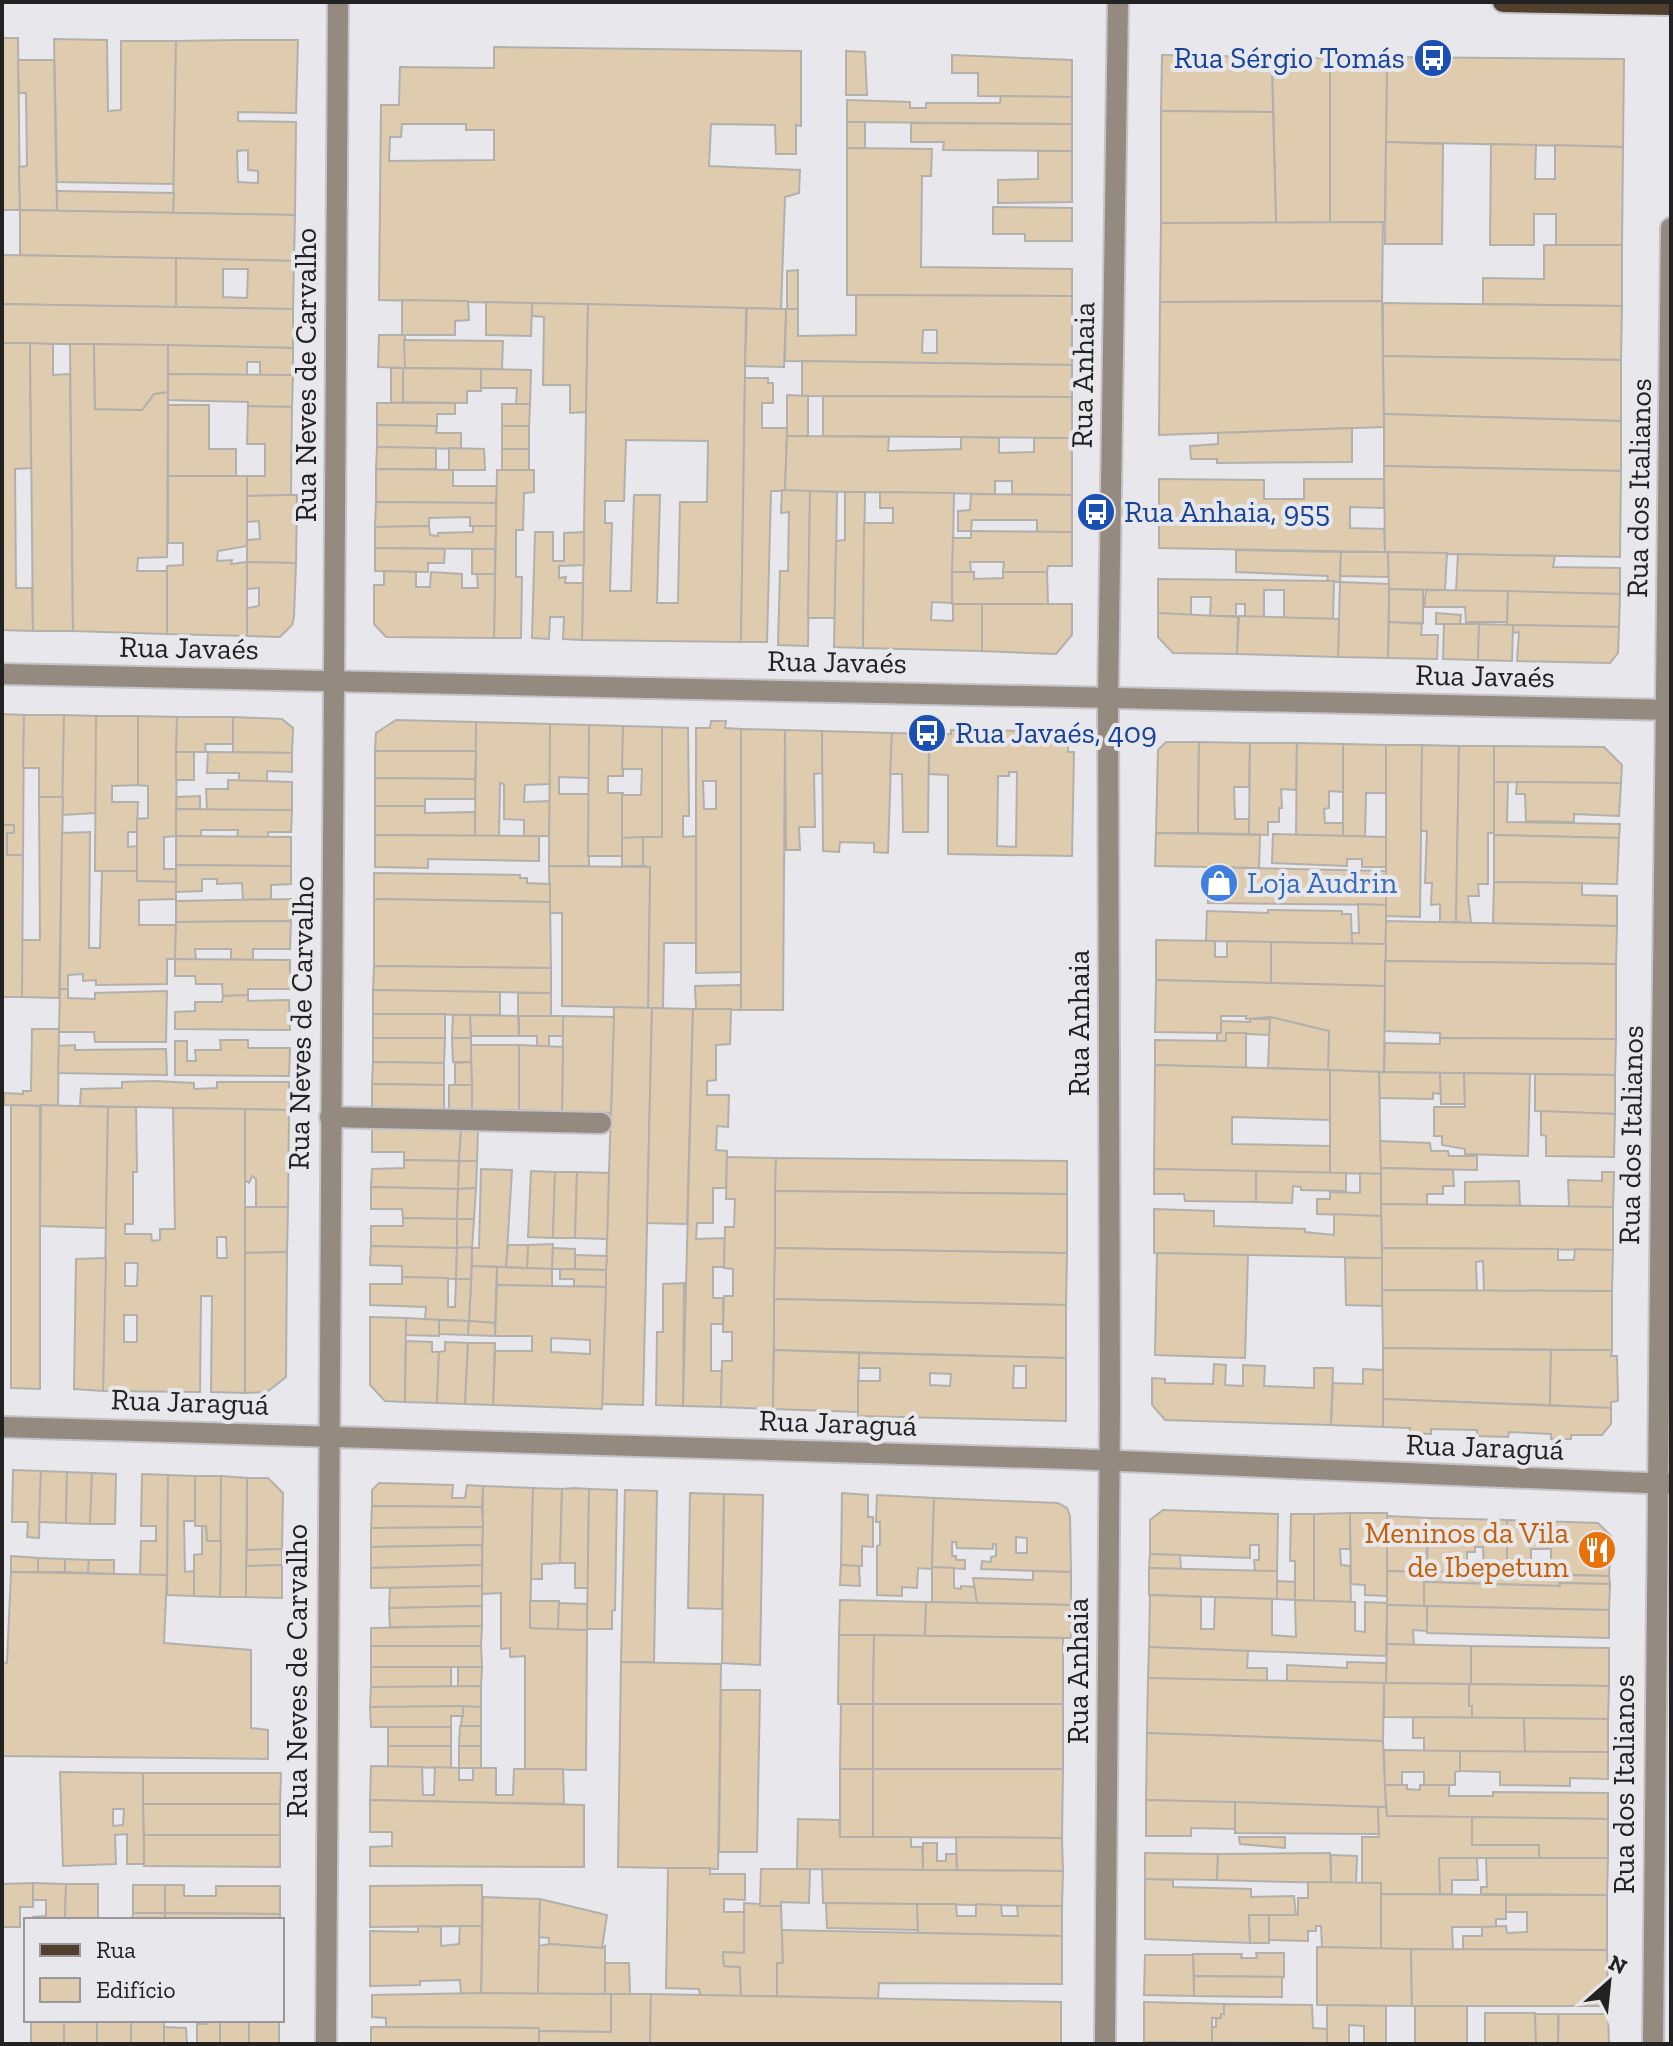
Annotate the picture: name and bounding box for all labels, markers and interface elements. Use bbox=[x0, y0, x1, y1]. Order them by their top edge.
bus stop icon: Rua Sérgio Tomás bbox=[1412, 37, 1454, 79]
place label: Rua Sérgio Tomás bbox=[1174, 40, 1405, 76]
street label: Rua Neves de Carvalho bbox=[288, 228, 324, 522]
street label: Rua Anhaia bbox=[1064, 301, 1102, 449]
street label: Rua dos Italianos bbox=[1619, 378, 1659, 598]
bus stop icon: Rua Anhaia, 955 bbox=[1075, 491, 1117, 533]
place label: Rua Anhaia, 955 bbox=[1124, 494, 1330, 530]
street label: Rua Javaés bbox=[119, 629, 259, 667]
street label: Rua Javaés bbox=[767, 643, 907, 681]
street label: Rua Javaés bbox=[1415, 657, 1555, 695]
bus stop icon: Rua Javaés, 409 bbox=[906, 712, 948, 754]
place label: Rua Javaés, 409 bbox=[955, 715, 1157, 751]
shop icon: Loja Audrin bbox=[1198, 862, 1240, 904]
place label: Loja Audrin bbox=[1247, 865, 1397, 901]
street label: Rua Neves de Carvalho bbox=[280, 876, 322, 1170]
street label: Rua Anhaia bbox=[1061, 950, 1097, 1096]
street label: Rua dos Italianos bbox=[1611, 1025, 1651, 1245]
street label: Rua Jaraguá bbox=[110, 1381, 270, 1423]
street label: Rua Jaraguá bbox=[758, 1402, 918, 1444]
street label: Rua Jaraguá bbox=[1405, 1426, 1565, 1468]
place label: Meninos da Vila de Ibepetum bbox=[1365, 1515, 1569, 1585]
street label: Rua Neves de Carvalho bbox=[279, 1524, 315, 1818]
restaurant icon: Meninos da Vila de Ibepetum bbox=[1576, 1529, 1618, 1571]
street label: Rua Anhaia bbox=[1060, 1598, 1096, 1744]
street label: Rua dos Italianos bbox=[1606, 1674, 1642, 1894]
legend bbox=[24, 1918, 284, 2022]
text: Rua bbox=[96, 1935, 136, 1964]
north arrow bbox=[1569, 1942, 1649, 2022]
text: N bbox=[1604, 1949, 1632, 1981]
text: Edifício bbox=[96, 1975, 176, 2004]

